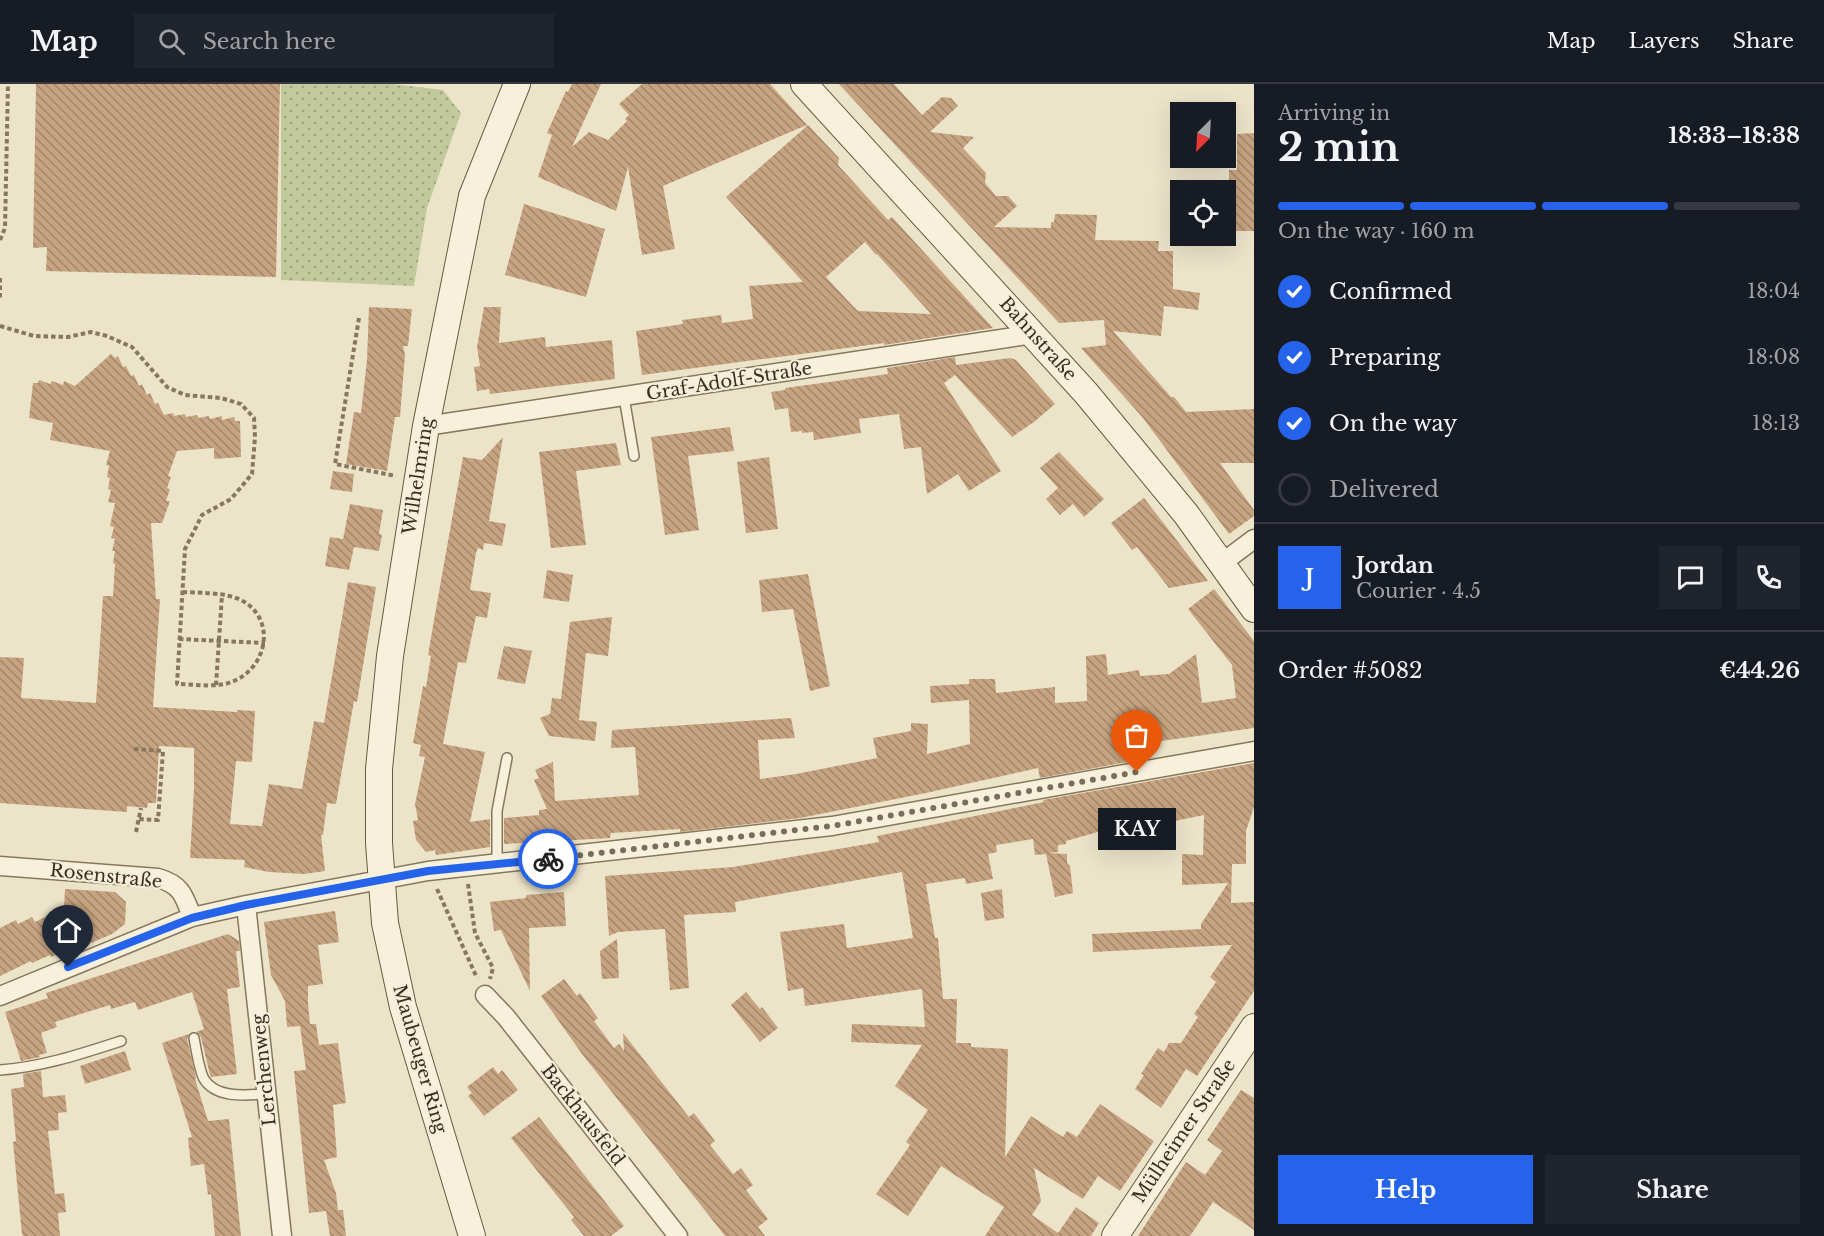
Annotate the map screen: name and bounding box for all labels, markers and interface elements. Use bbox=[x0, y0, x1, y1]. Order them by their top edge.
search box bbox=[134, 14, 554, 68]
text: Map bbox=[30, 24, 98, 59]
icon: search bbox=[155, 25, 188, 58]
text: Search here bbox=[203, 28, 336, 55]
text: Map bbox=[1547, 28, 1596, 54]
text: Layers bbox=[1629, 28, 1700, 54]
text: Share bbox=[1733, 28, 1794, 54]
text: Arriving in bbox=[1278, 101, 1390, 125]
north arrow bbox=[1170, 102, 1236, 168]
map controls bbox=[1170, 102, 1236, 246]
text: 18:33–18:38 bbox=[1668, 122, 1800, 149]
text: 2 min bbox=[1278, 123, 1399, 172]
button: locate bbox=[1170, 180, 1236, 246]
text: On the way · 160 m bbox=[1278, 219, 1475, 243]
icon: check bbox=[1278, 275, 1311, 308]
text: Confirmed bbox=[1329, 278, 1452, 305]
text: 18:04 bbox=[1747, 279, 1800, 303]
street label: Bahnstraße bbox=[995, 293, 1081, 385]
icon: check bbox=[1278, 341, 1311, 374]
text: Preparing bbox=[1329, 344, 1440, 371]
text: 18:08 bbox=[1747, 345, 1800, 369]
street label: Graf-Adolf-Straße bbox=[645, 357, 813, 405]
icon: check bbox=[1278, 407, 1311, 440]
text: On the way bbox=[1329, 410, 1457, 437]
text: 18:13 bbox=[1752, 411, 1800, 435]
street label: Wilhelmring bbox=[398, 415, 438, 537]
text: Delivered bbox=[1329, 476, 1439, 503]
button: chat bbox=[1659, 546, 1722, 609]
button: phone bbox=[1737, 546, 1800, 609]
text: Jordan bbox=[1356, 552, 1434, 579]
text: J bbox=[1305, 564, 1314, 591]
text: Courier · 4.5 bbox=[1356, 579, 1481, 603]
text: Order #5082 bbox=[1278, 657, 1423, 684]
text: €44.26 bbox=[1719, 657, 1800, 684]
pin bbox=[1111, 710, 1162, 772]
icon: bag bbox=[1120, 719, 1153, 752]
callout: KAY bbox=[1098, 808, 1176, 850]
text: KAY bbox=[1114, 817, 1160, 841]
courier bbox=[518, 829, 578, 889]
icon: bike bbox=[532, 843, 565, 876]
street label: Rosenstraße bbox=[49, 859, 163, 893]
pin bbox=[42, 905, 93, 967]
icon: home bbox=[51, 914, 84, 947]
street label: Maubeuger Ring bbox=[388, 982, 452, 1136]
street label: Lerchenweg bbox=[247, 1013, 281, 1127]
street label: Mülheimer Straße bbox=[1128, 1055, 1240, 1207]
street label: Backhausfeld bbox=[537, 1060, 629, 1170]
button: Help bbox=[1278, 1155, 1533, 1224]
button: Share bbox=[1545, 1155, 1800, 1224]

